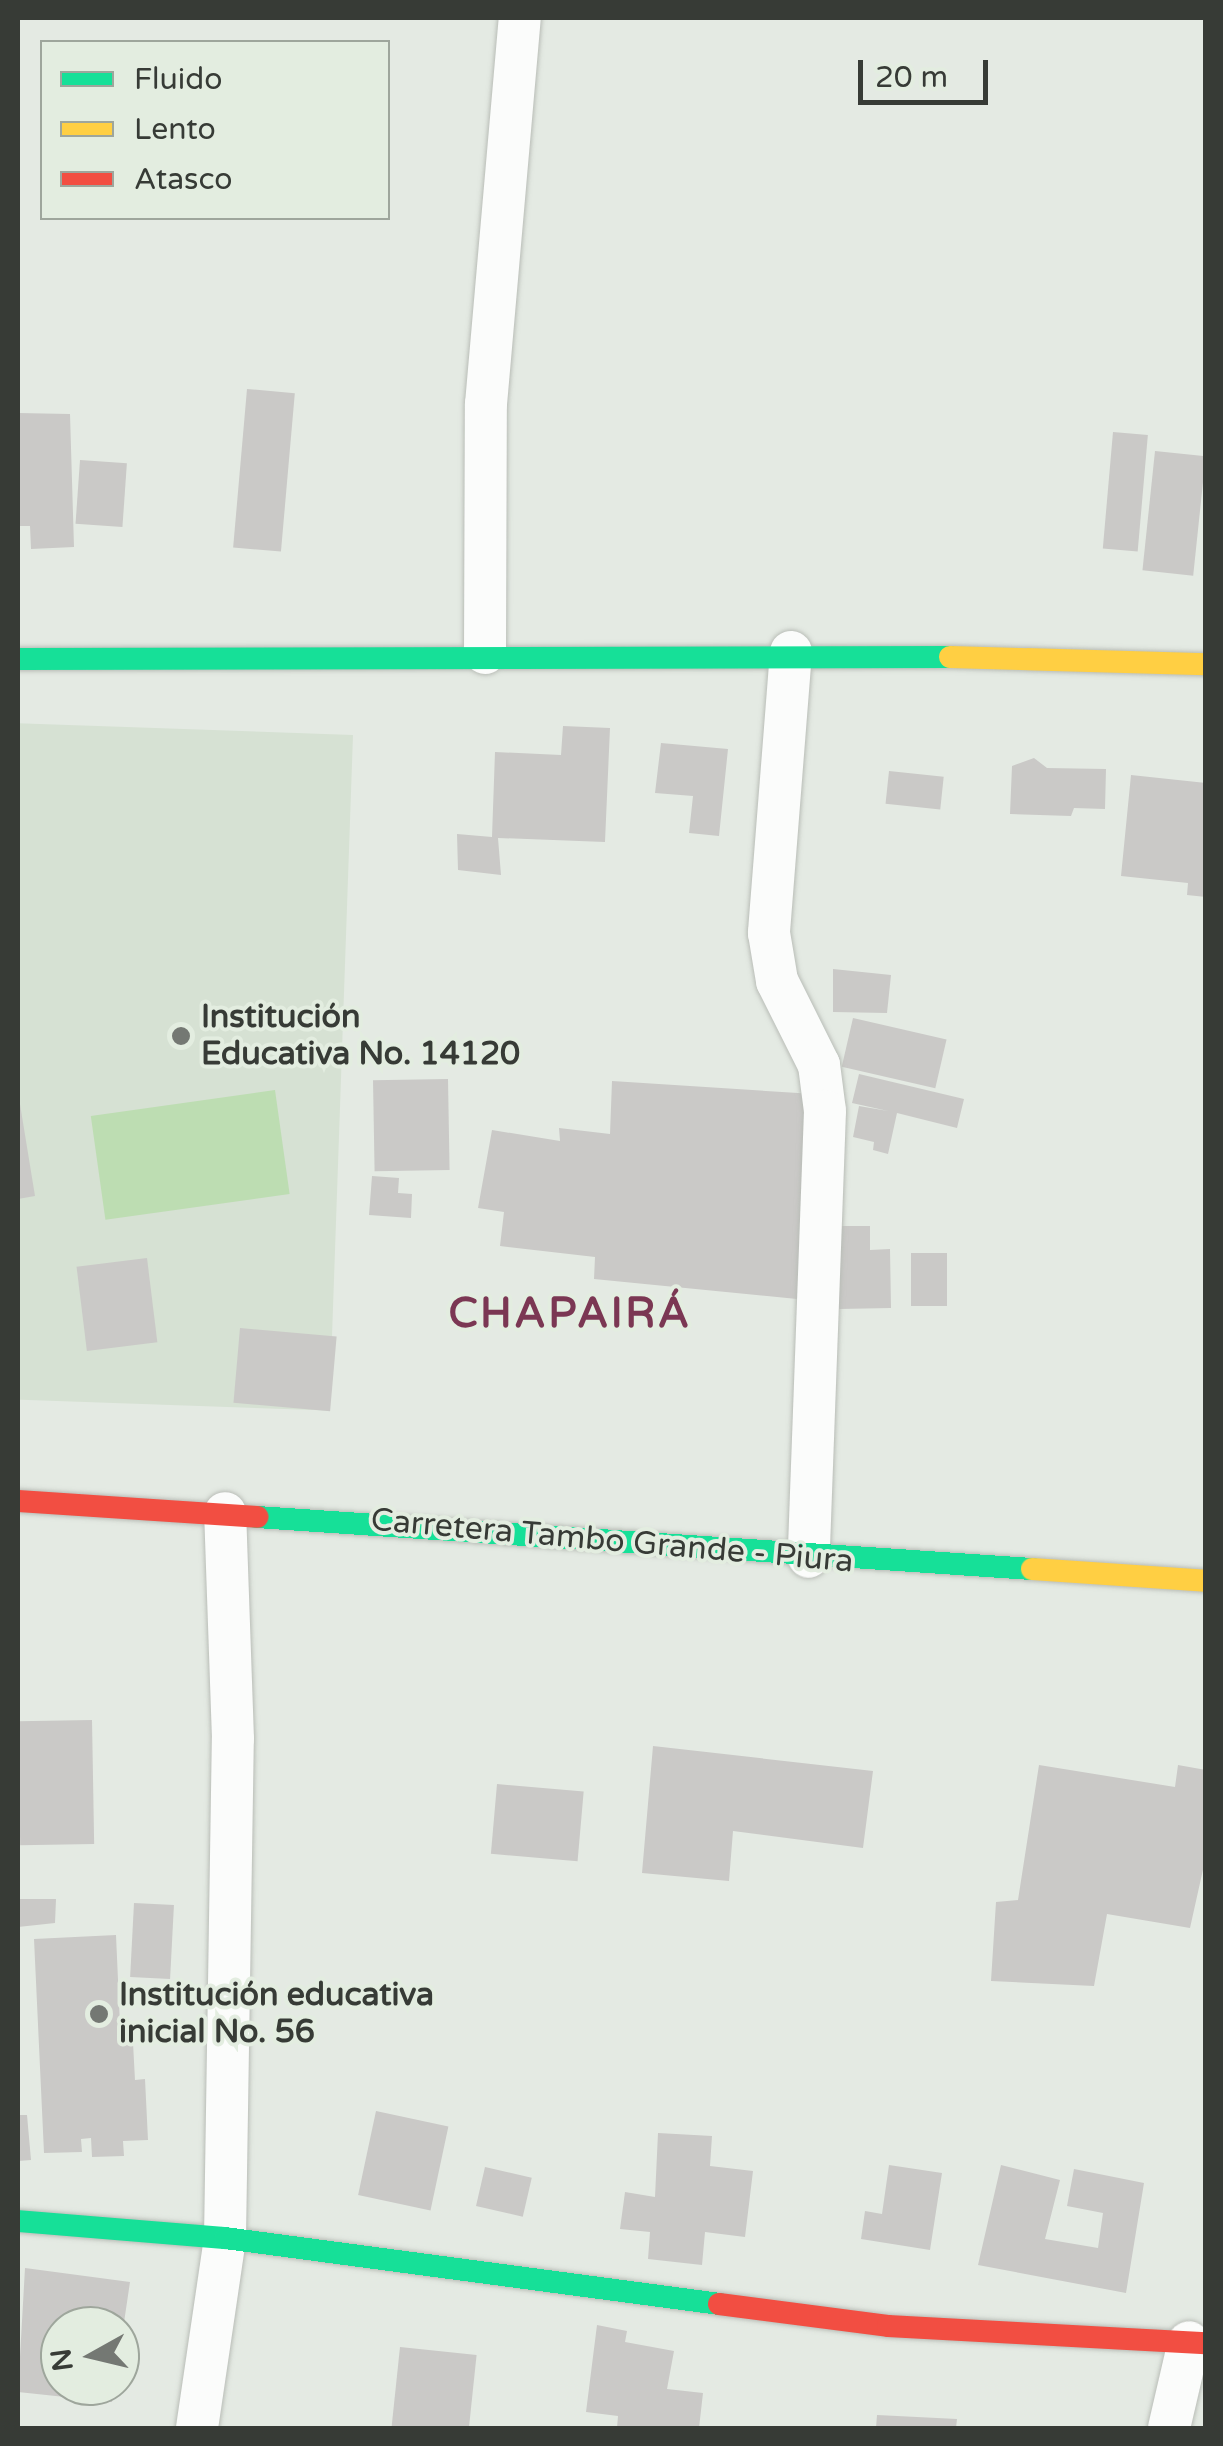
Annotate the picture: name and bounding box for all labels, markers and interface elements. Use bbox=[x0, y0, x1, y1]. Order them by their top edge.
legend bbox=[40, 40, 390, 220]
scale bar bbox=[863, 40, 993, 102]
text: 20 m bbox=[875, 59, 948, 96]
text: Fluido bbox=[134, 61, 222, 98]
text: Lento bbox=[134, 111, 216, 148]
text: Atasco bbox=[134, 161, 233, 198]
place label: Institución Educativa No. 14120 bbox=[201, 999, 520, 1074]
marker: Institución Educativa No. 14120 bbox=[170, 1025, 192, 1047]
district label: CHAPAIRÁ bbox=[448, 1289, 692, 1339]
street label: Carretera Tambo Grande - Piura bbox=[369, 1501, 855, 1581]
place label: Institución educativa inicial No. 56 bbox=[119, 1977, 434, 2052]
marker: Institución educativa inicial No. 56 bbox=[88, 2003, 110, 2025]
north arrow bbox=[40, 2306, 140, 2406]
text: N bbox=[44, 2346, 81, 2373]

